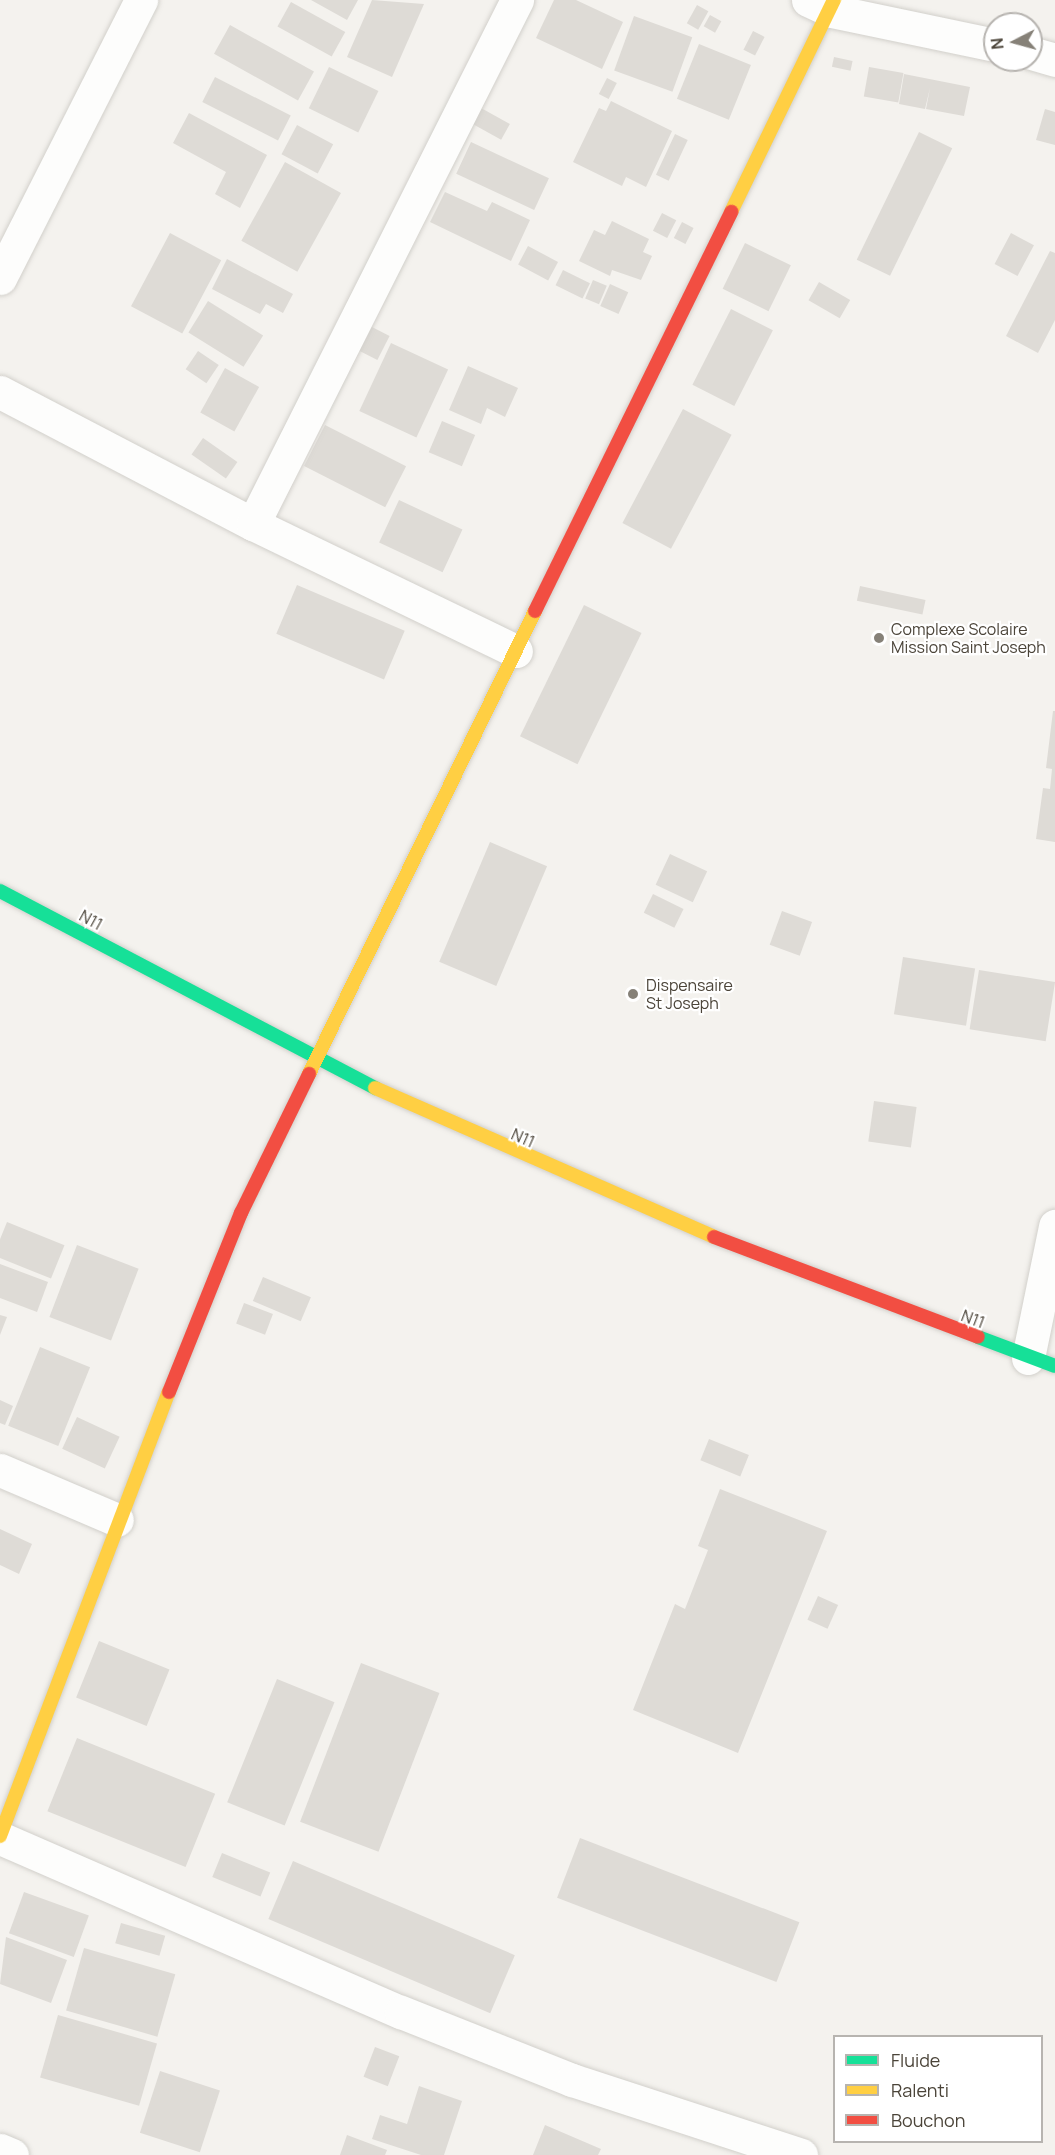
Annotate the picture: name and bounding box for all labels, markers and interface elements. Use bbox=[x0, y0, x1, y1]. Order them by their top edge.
north arrow bbox=[983, 12, 1043, 72]
text: N bbox=[986, 37, 1009, 51]
place label: Complexe Scolaire Mission Saint Joseph bbox=[891, 619, 1046, 657]
marker: Complexe Scolaire Mission Saint Joseph bbox=[872, 631, 886, 645]
street label: N11 bbox=[76, 906, 106, 934]
place label: Dispensaire St Joseph bbox=[646, 975, 733, 1013]
marker: Dispensaire St Joseph bbox=[624, 985, 642, 1003]
street label: N11 bbox=[508, 1124, 538, 1152]
street label: N11 bbox=[959, 1306, 987, 1332]
legend bbox=[833, 2035, 1043, 2143]
text: Fluide bbox=[891, 2048, 940, 2072]
text: Ralenti bbox=[891, 2078, 949, 2102]
text: Bouchon bbox=[891, 2108, 965, 2132]

